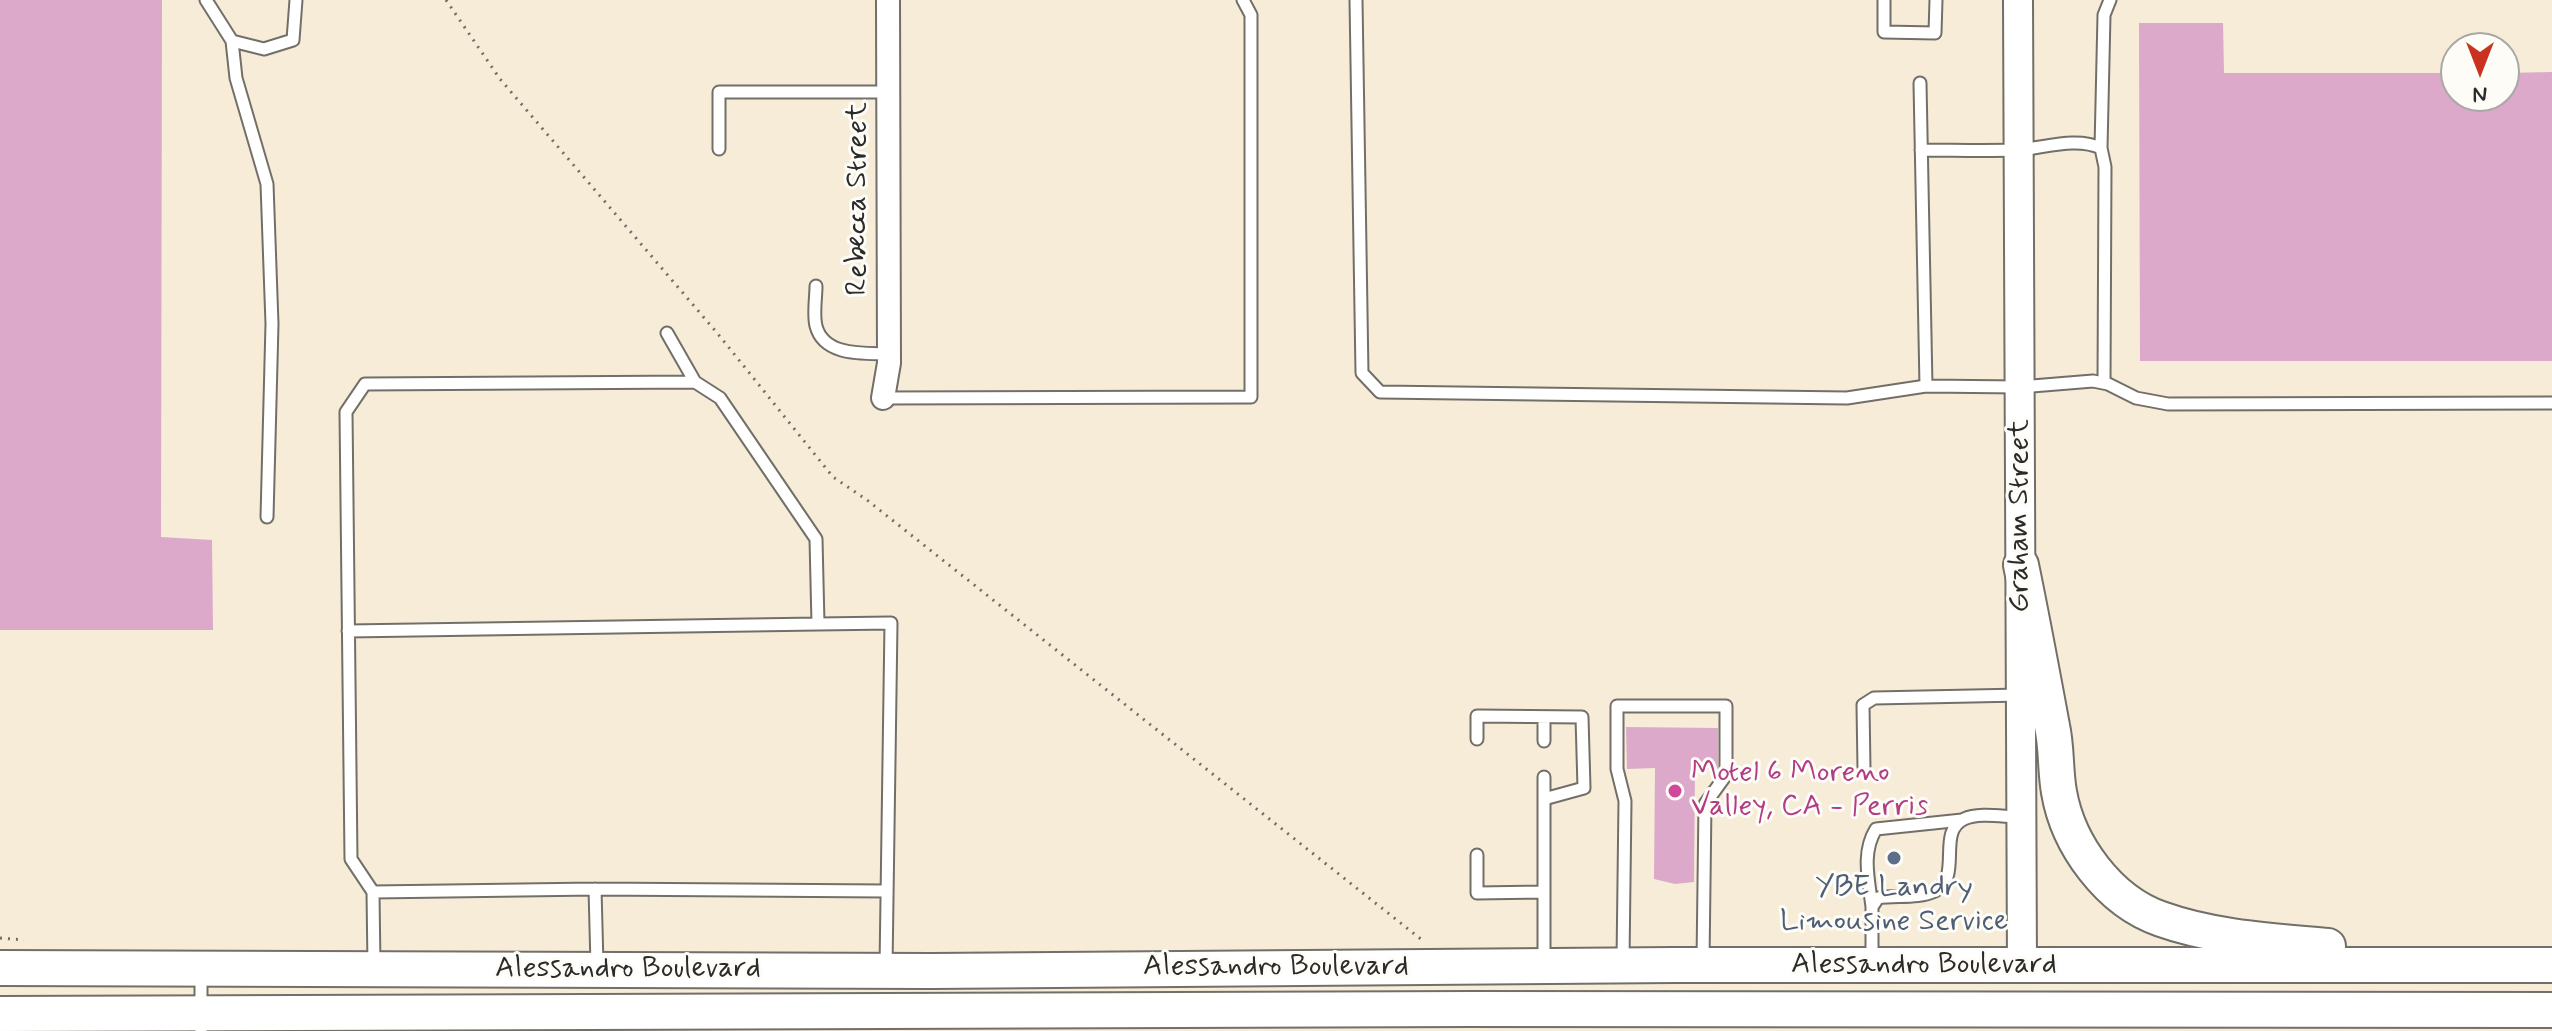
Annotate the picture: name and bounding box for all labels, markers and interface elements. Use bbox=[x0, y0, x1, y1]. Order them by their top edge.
north arrow bbox=[2440, 32, 2520, 112]
text: N bbox=[2473, 80, 2487, 108]
street label: Rebecca Street bbox=[841, 102, 877, 296]
street label: Graham Street bbox=[2003, 419, 2039, 613]
place label: Motel 6 Moreno Valley, CA - Perris bbox=[1691, 756, 1928, 826]
marker: Motel 6 Moreno Valley, CA - Perris bbox=[1666, 782, 1684, 800]
marker: YBE Landry Limousine Service bbox=[1885, 849, 1903, 867]
place label: YBE Landry Limousine Service bbox=[1780, 871, 2008, 942]
street label: Alessandro Boulevard bbox=[1791, 948, 2057, 984]
street label: Alessandro Boulevard bbox=[1143, 950, 1409, 986]
street label: Alessandro Boulevard bbox=[495, 952, 761, 988]

